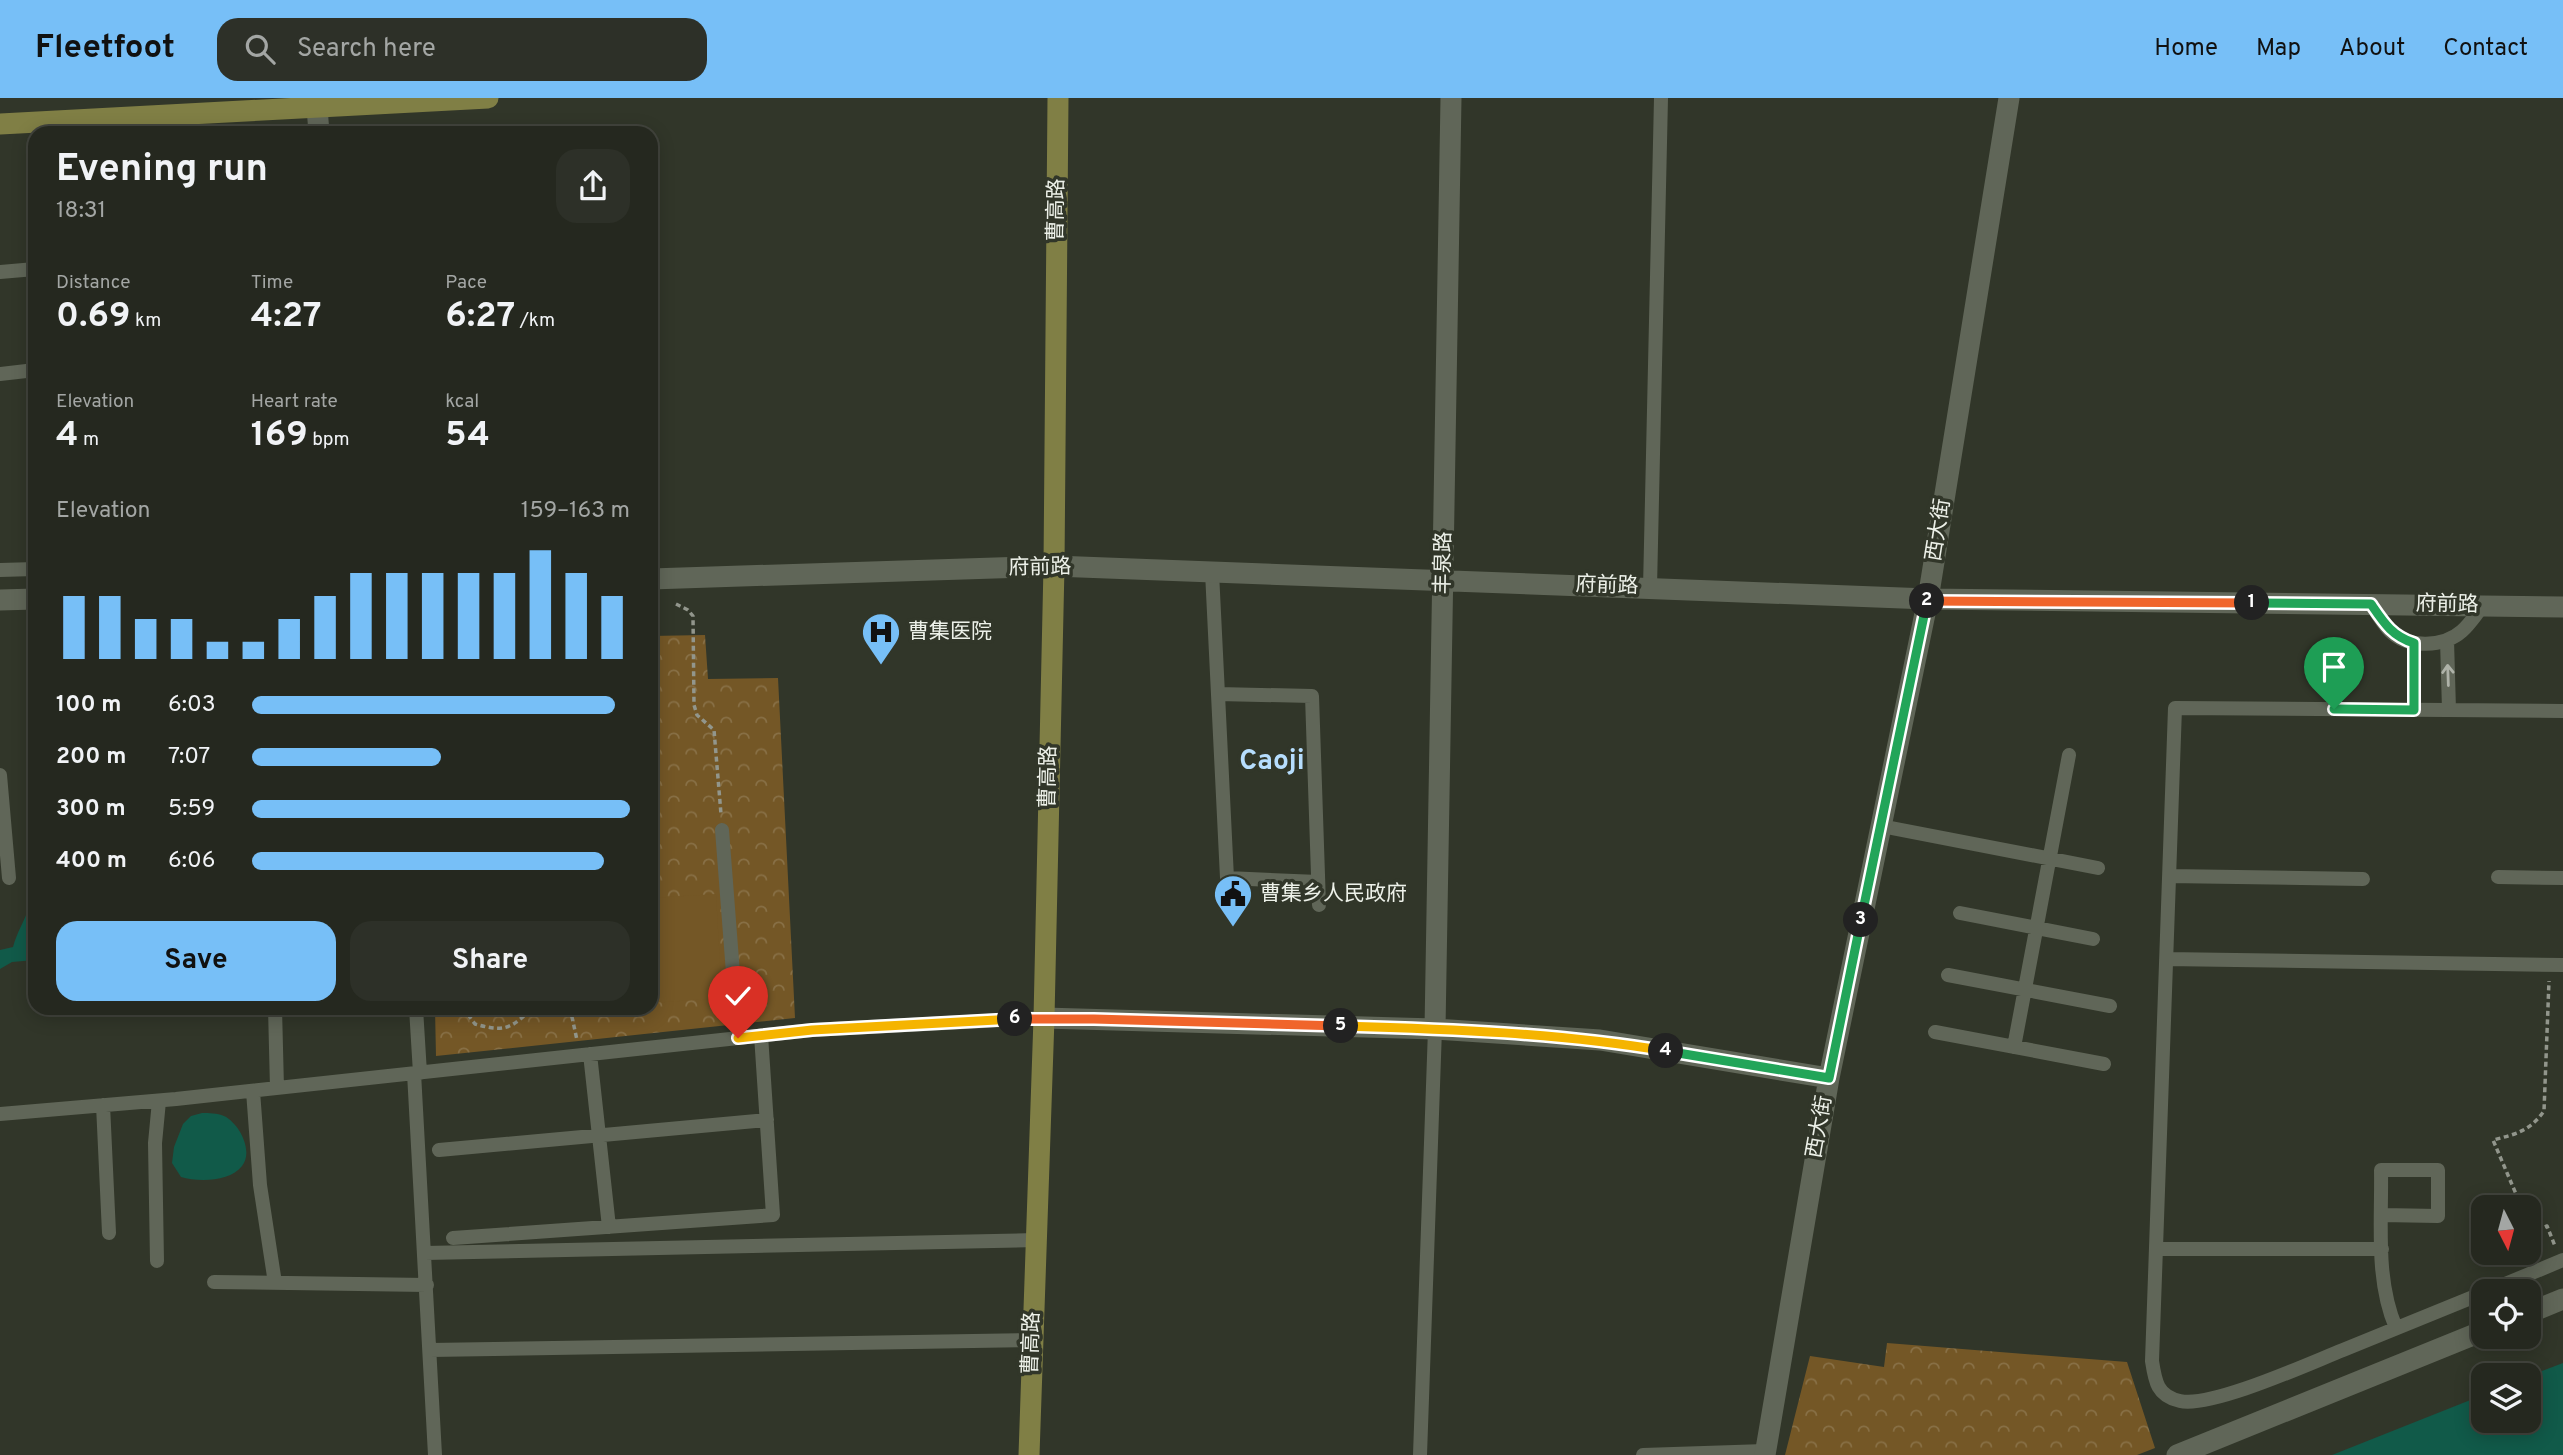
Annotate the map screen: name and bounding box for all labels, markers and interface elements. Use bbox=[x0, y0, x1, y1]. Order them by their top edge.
search box bbox=[217, 18, 707, 81]
text: Fleetfoot bbox=[35, 28, 175, 70]
icon: search bbox=[241, 30, 279, 68]
text: Search here bbox=[297, 33, 436, 66]
text: Home bbox=[2154, 34, 2218, 64]
text: Map bbox=[2256, 34, 2301, 64]
text: About bbox=[2339, 34, 2405, 64]
text: Contact bbox=[2443, 34, 2528, 64]
text: Evening run bbox=[56, 146, 268, 195]
button: share bbox=[556, 149, 630, 223]
street label: 曹高路 bbox=[1043, 178, 1071, 242]
text: 18:31 bbox=[56, 197, 106, 226]
text: Distance bbox=[56, 271, 131, 295]
text: Time bbox=[251, 271, 293, 295]
text: Pace bbox=[445, 271, 487, 295]
text: 0.69 bbox=[56, 295, 131, 339]
text: 4:27 bbox=[251, 295, 321, 339]
text: 6:27 bbox=[445, 295, 515, 339]
text: km bbox=[131, 309, 161, 333]
text: /km bbox=[515, 309, 555, 333]
text: Elevation bbox=[56, 390, 134, 414]
text: Heart rate bbox=[251, 390, 338, 414]
text: kcal bbox=[445, 390, 479, 414]
text: 4 bbox=[56, 414, 79, 458]
text: 169 bbox=[251, 414, 308, 458]
text: 54 bbox=[445, 414, 490, 458]
text: m bbox=[79, 428, 99, 452]
text: bpm bbox=[308, 428, 350, 452]
text: Elevation bbox=[56, 497, 151, 526]
text: 159–163 m bbox=[521, 497, 630, 526]
street label: 西大街 bbox=[1921, 497, 1957, 563]
street label: 丰泉路 bbox=[1430, 531, 1458, 595]
street label: 府前路 bbox=[1008, 554, 1072, 582]
street label: 府前路 bbox=[1575, 571, 1639, 601]
pin: 2 bbox=[1910, 584, 1944, 618]
pin: 1 bbox=[2234, 586, 2270, 620]
text: 2 bbox=[1921, 588, 1932, 612]
text: 1 bbox=[2248, 590, 2255, 614]
street label: 府前路 bbox=[2415, 591, 2479, 619]
hospital icon: 曹集医院 bbox=[860, 611, 902, 666]
place label: 曹集医院 bbox=[908, 619, 992, 646]
pin bbox=[2304, 637, 2364, 709]
icon: arrive bbox=[2315, 648, 2353, 686]
one-way arrow bbox=[2441, 663, 2454, 686]
text: 100 m bbox=[56, 691, 121, 720]
text: 6:03 bbox=[168, 691, 216, 720]
text: 200 m bbox=[56, 743, 126, 772]
text: 7:07 bbox=[168, 743, 210, 772]
district label: Caoji bbox=[1239, 744, 1305, 780]
street label: 曹高路 bbox=[1035, 745, 1063, 809]
text: 300 m bbox=[56, 795, 126, 824]
text: 5:59 bbox=[168, 795, 215, 824]
text: 400 m bbox=[56, 847, 127, 876]
text: 6:06 bbox=[168, 847, 215, 876]
public building icon: 曹集乡人民政府 bbox=[1212, 873, 1254, 928]
place label: 曹集乡人民政府 bbox=[1260, 881, 1407, 908]
pin: 3 bbox=[1843, 902, 1878, 938]
text: 3 bbox=[1855, 907, 1866, 931]
button: Save bbox=[56, 921, 336, 1001]
button: Share bbox=[350, 921, 630, 1001]
pin bbox=[708, 966, 768, 1038]
icon: check bbox=[719, 977, 757, 1015]
pin: 6 bbox=[998, 1002, 1032, 1037]
text: 6 bbox=[1009, 1006, 1020, 1030]
pin: 5 bbox=[1324, 1009, 1358, 1044]
text: 5 bbox=[1335, 1013, 1346, 1037]
pin: 4 bbox=[1648, 1034, 1684, 1068]
text: 4 bbox=[1659, 1038, 1672, 1062]
street label: 西大街 bbox=[1801, 1094, 1839, 1160]
north arrow bbox=[2471, 1195, 2541, 1265]
map controls bbox=[2471, 1195, 2541, 1433]
button: locate bbox=[2471, 1279, 2541, 1349]
street label: 曹高路 bbox=[1017, 1311, 1047, 1375]
button: layers bbox=[2471, 1363, 2541, 1433]

